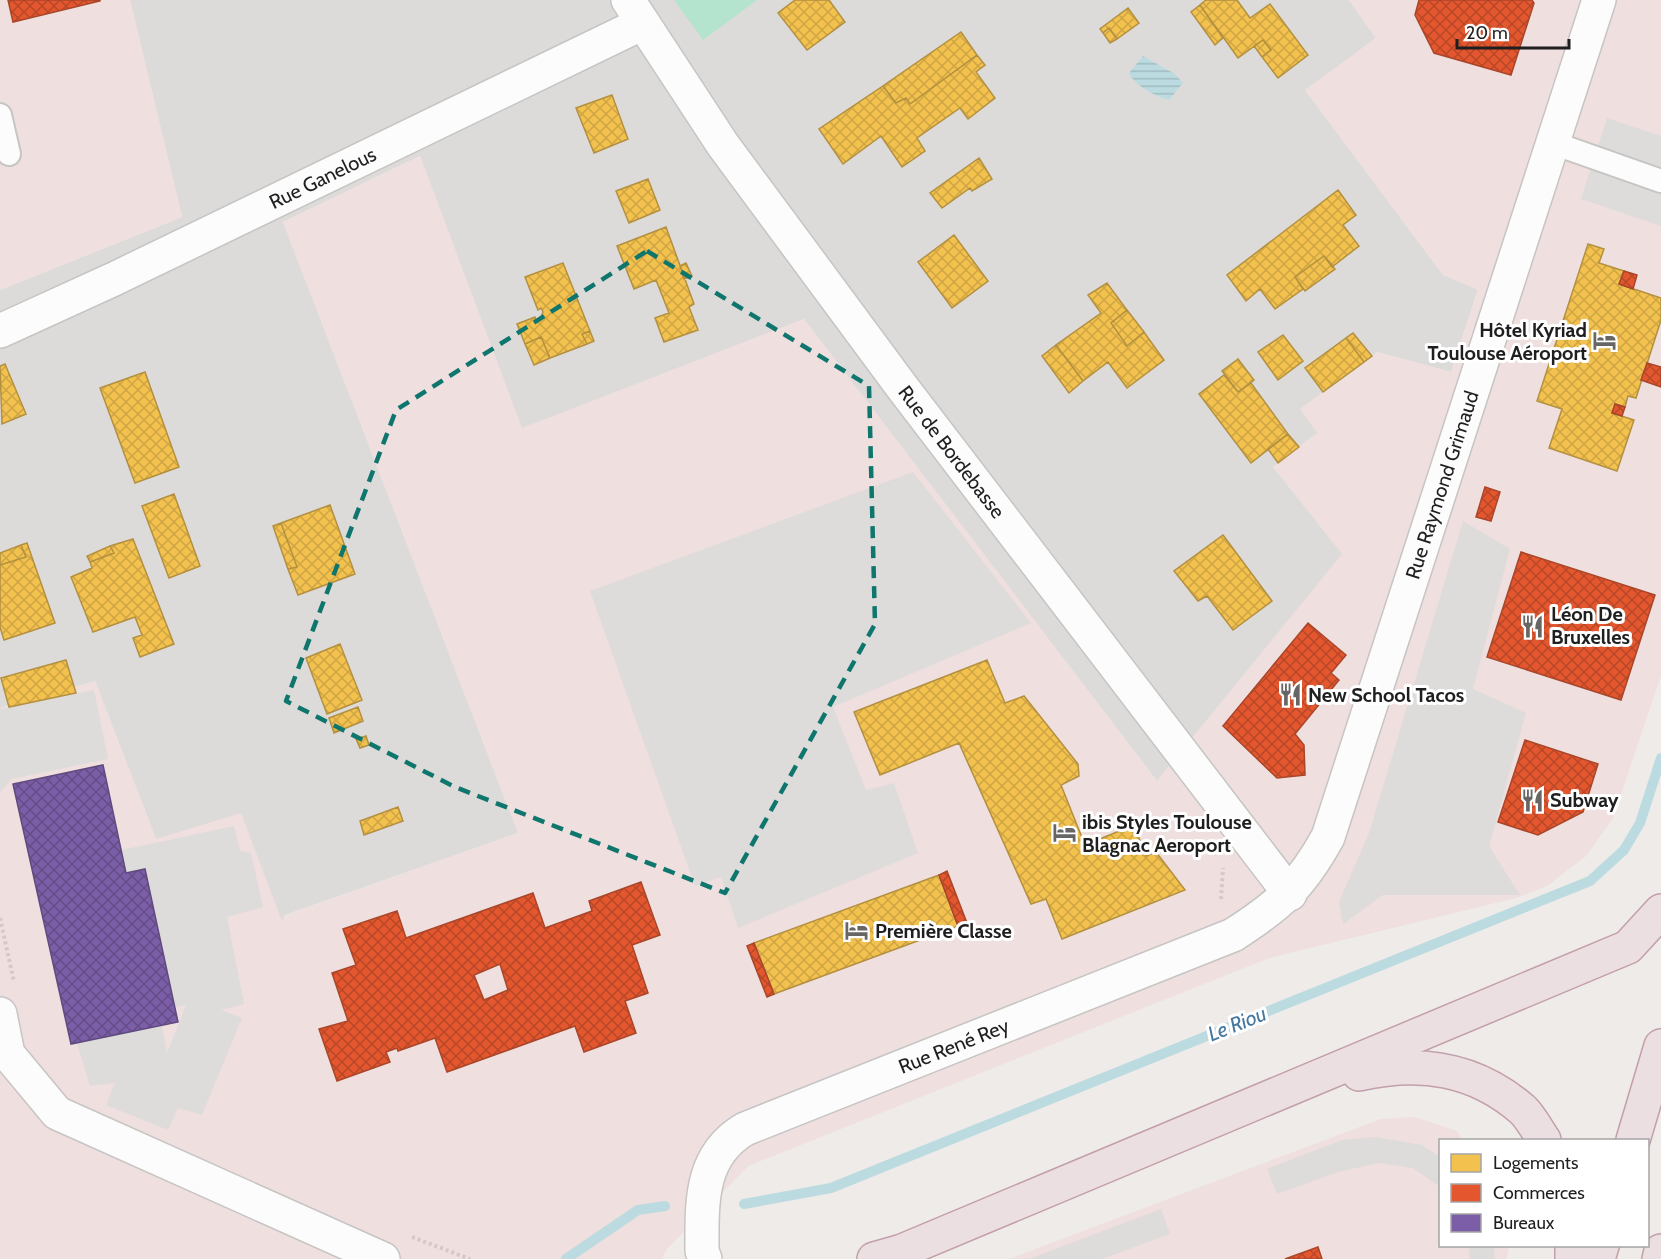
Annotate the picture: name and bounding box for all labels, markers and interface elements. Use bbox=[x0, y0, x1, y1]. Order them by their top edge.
scale bar bbox=[1457, 12, 1570, 50]
text: 20 m bbox=[1466, 22, 1508, 44]
street label: Rue Ganelous bbox=[265, 142, 380, 214]
place label: Hôtel Kyriad Toulouse Aéroport bbox=[1427, 318, 1587, 365]
hotel icon: Hôtel Kyriad Toulouse Aéroport bbox=[1592, 328, 1618, 354]
street label: Rue de Bordebasse bbox=[893, 381, 1010, 523]
street label: Rue Raymond Grimaud bbox=[1400, 388, 1484, 582]
place label: Léon De Bruxelles bbox=[1551, 602, 1630, 649]
restaurant icon: Léon De Bruxelles bbox=[1520, 613, 1546, 639]
restaurant icon: New School Tacos bbox=[1277, 682, 1303, 708]
place label: New School Tacos bbox=[1308, 683, 1464, 707]
restaurant icon: Subway bbox=[1519, 787, 1545, 813]
place label: Subway bbox=[1550, 788, 1619, 812]
place label: ibis Styles Toulouse Blagnac Aeroport bbox=[1082, 810, 1252, 857]
hotel icon: ibis Styles Toulouse Blagnac Aeroport bbox=[1051, 820, 1077, 846]
hotel icon: Première Classe bbox=[844, 918, 870, 944]
place label: Première Classe bbox=[875, 919, 1012, 943]
water label: Le Riou bbox=[1204, 1001, 1270, 1047]
street label: Rue René Rey bbox=[895, 1013, 1012, 1079]
legend bbox=[1439, 1139, 1649, 1247]
text: Logements bbox=[1493, 1152, 1578, 1174]
text: Commerces bbox=[1493, 1182, 1585, 1204]
text: Bureaux bbox=[1493, 1212, 1555, 1234]

